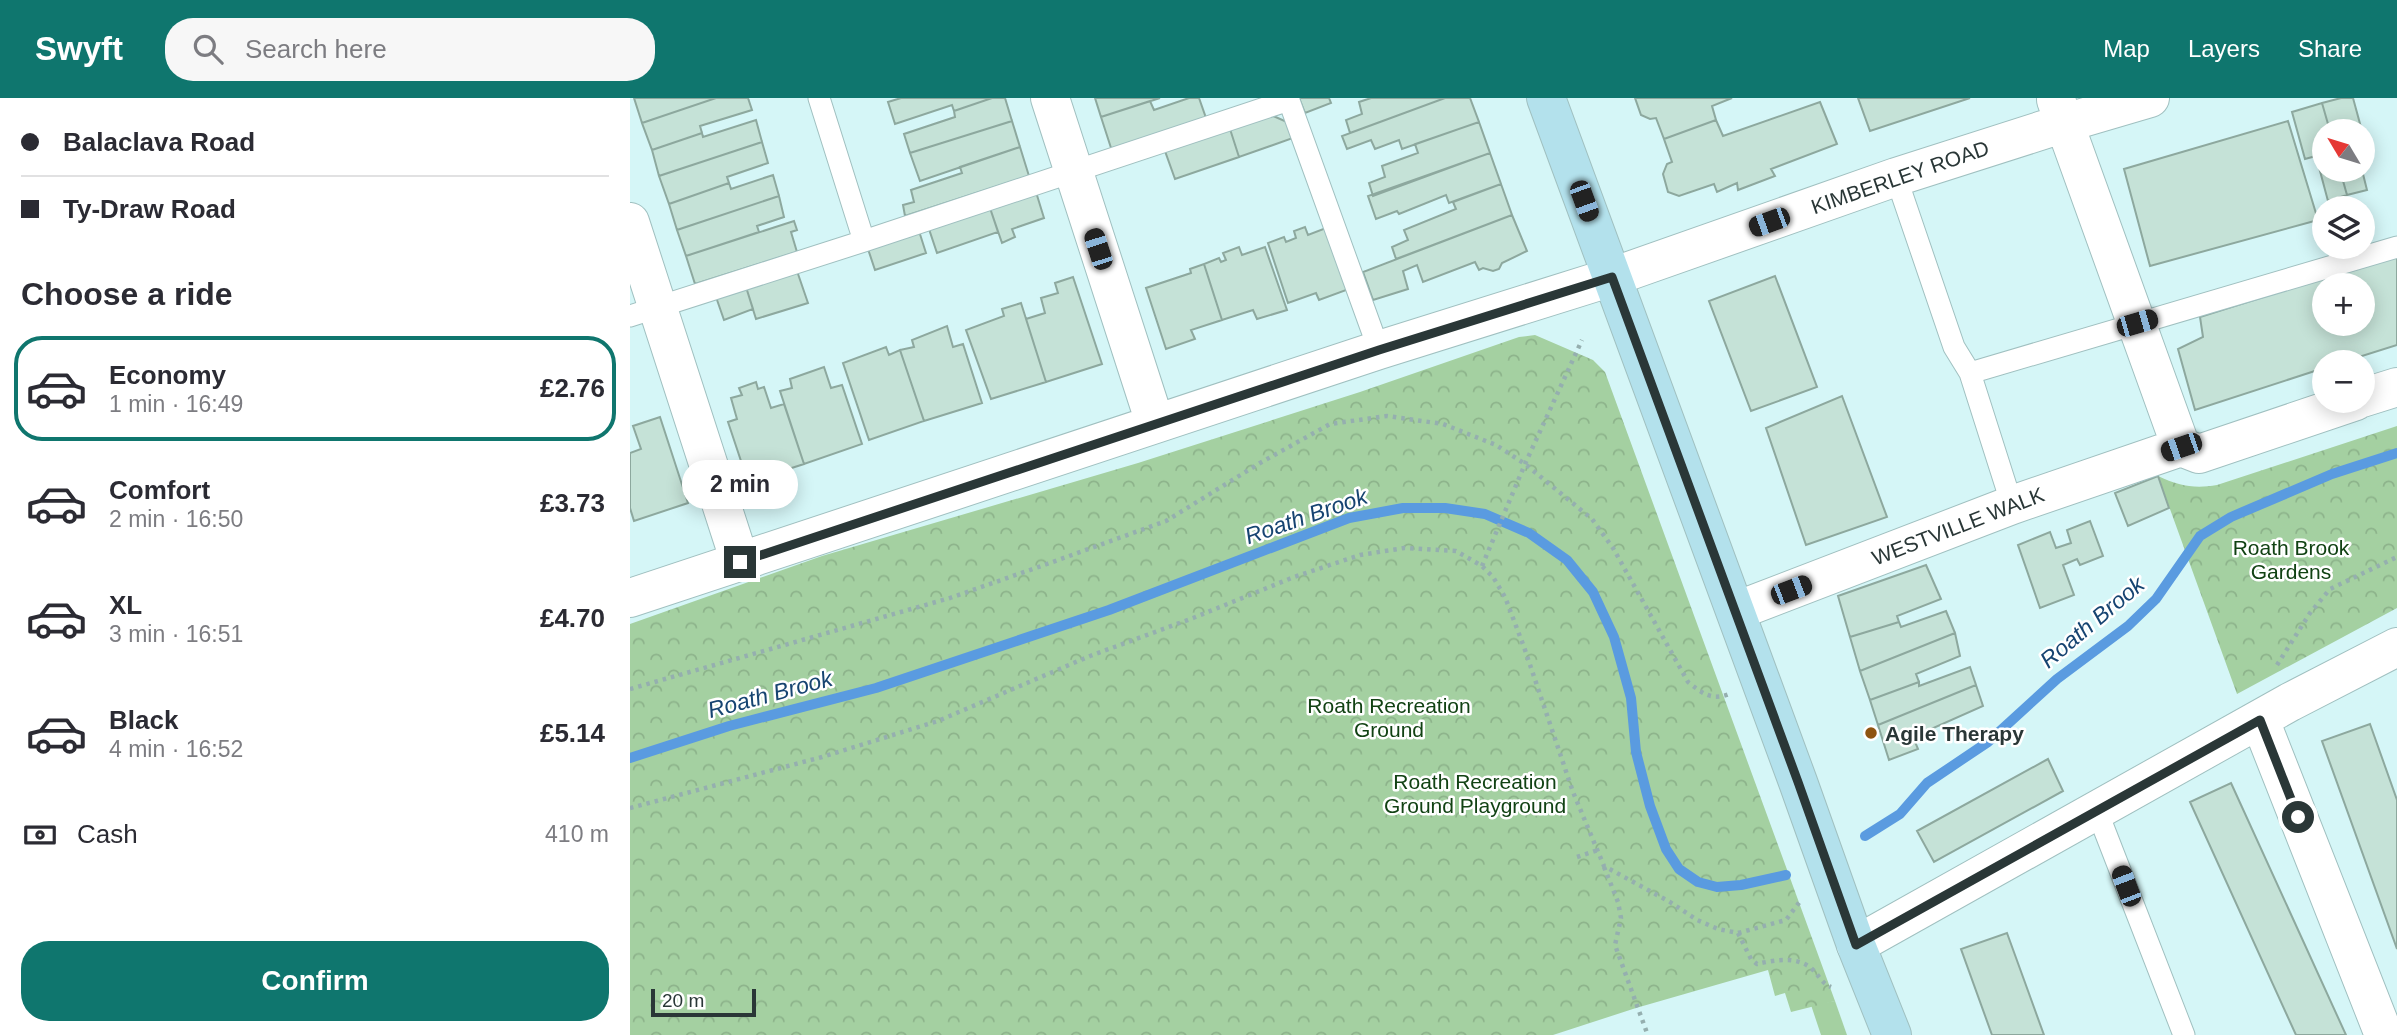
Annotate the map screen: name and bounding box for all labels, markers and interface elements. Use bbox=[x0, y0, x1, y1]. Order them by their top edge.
search box bbox=[165, 18, 655, 81]
text: Swyft bbox=[35, 30, 123, 67]
icon: search bbox=[189, 30, 227, 68]
text: Search here bbox=[245, 34, 387, 64]
text: Map bbox=[2103, 35, 2150, 62]
text: Layers bbox=[2188, 35, 2260, 62]
text: Share bbox=[2298, 35, 2362, 62]
north arrow bbox=[2312, 119, 2375, 182]
map controls bbox=[2312, 119, 2375, 413]
text: Balaclava Road bbox=[63, 127, 255, 157]
street label: KIMBERLEY ROAD bbox=[1808, 136, 1992, 218]
car bbox=[1567, 178, 1602, 224]
text: Ty-Draw Road bbox=[63, 194, 236, 224]
button: layers bbox=[2312, 196, 2375, 259]
car bbox=[1746, 205, 1793, 239]
car bbox=[1082, 226, 1115, 272]
button: + bbox=[2312, 273, 2375, 336]
text: Choose a ride bbox=[21, 276, 233, 312]
car bbox=[2114, 307, 2161, 339]
button: − bbox=[2312, 350, 2375, 413]
icon: car bbox=[25, 357, 88, 420]
text: Economy bbox=[109, 360, 226, 390]
text: £2.76 bbox=[540, 373, 605, 403]
text: 1 min · 16:49 bbox=[109, 391, 243, 417]
car bbox=[2158, 430, 2205, 464]
callout: 2 min bbox=[682, 461, 798, 510]
text: 2 min bbox=[710, 471, 770, 497]
icon: car bbox=[25, 472, 88, 535]
text: Comfort bbox=[109, 475, 210, 505]
water label: Roath Brook bbox=[1241, 482, 1372, 549]
street label: WESTVILLE WALK bbox=[1869, 483, 2047, 569]
text: £3.73 bbox=[540, 488, 605, 518]
text: 2 min · 16:50 bbox=[109, 506, 243, 532]
park label: Roath Brook Gardens bbox=[2233, 536, 2350, 583]
route end bbox=[724, 546, 756, 578]
water label: Roath Brook bbox=[2035, 570, 2150, 673]
car bbox=[1768, 573, 1815, 607]
icon: car bbox=[25, 587, 88, 650]
text: XL bbox=[109, 590, 142, 620]
text: £4.70 bbox=[540, 603, 605, 633]
text: 3 min · 16:51 bbox=[109, 621, 243, 647]
water label: Roath Brook bbox=[705, 665, 837, 723]
park label: Roath Recreation Ground bbox=[1307, 694, 1471, 741]
icon: car bbox=[25, 702, 88, 765]
text: Black bbox=[109, 705, 178, 735]
text: £5.14 bbox=[540, 718, 605, 748]
place label: Agile Therapy bbox=[1885, 722, 2024, 745]
marker: Agile Therapy bbox=[1863, 725, 1879, 741]
text: 4 min · 16:52 bbox=[109, 736, 243, 762]
park label: Roath Recreation Ground Playground bbox=[1384, 770, 1566, 817]
route start bbox=[2282, 801, 2314, 833]
icon: cash bbox=[21, 816, 59, 854]
text: Cash bbox=[77, 819, 138, 849]
text: 410 m bbox=[545, 821, 609, 847]
car bbox=[2109, 863, 2144, 909]
button: Confirm bbox=[21, 941, 609, 1021]
scale bar bbox=[651, 986, 756, 1018]
text: 20 m bbox=[662, 990, 704, 1011]

